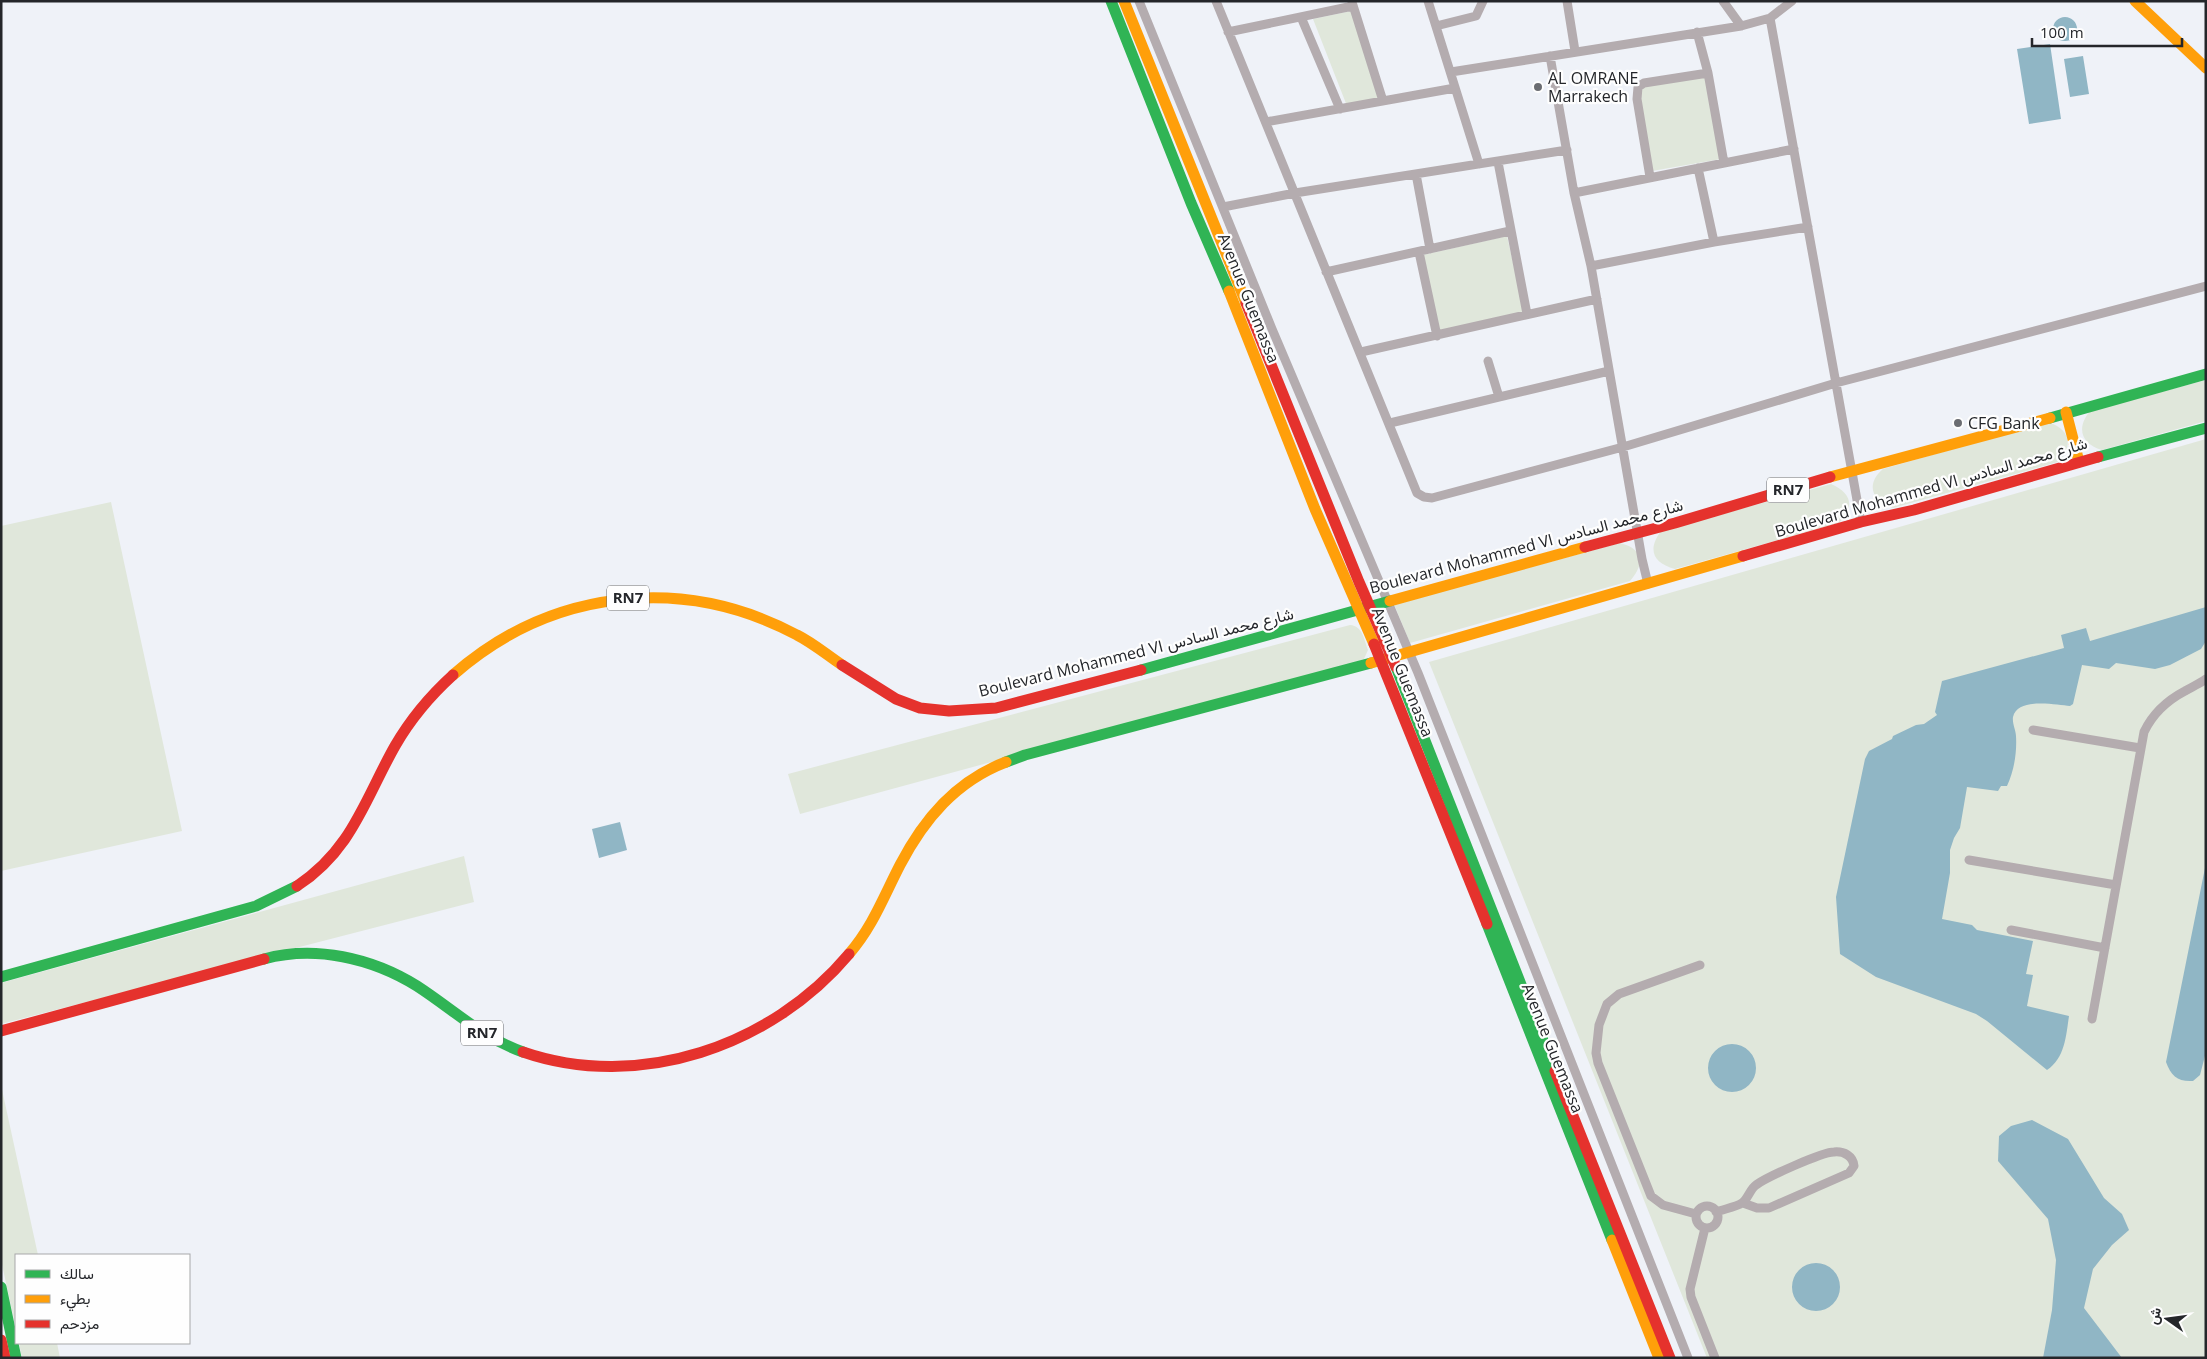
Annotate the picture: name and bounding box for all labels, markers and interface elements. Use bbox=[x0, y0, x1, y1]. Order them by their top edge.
scale bar bbox=[2032, 15, 2182, 47]
text: 100 m bbox=[2040, 22, 2084, 42]
place label: AL OMRANE Marrakech bbox=[1548, 67, 1638, 107]
marker: AL OMRANE Marrakech bbox=[1532, 81, 1544, 93]
street label: Avenue Guemassa bbox=[1213, 230, 1285, 366]
place label: CFG Bank bbox=[1968, 412, 2040, 434]
marker: CFG Bank bbox=[1952, 417, 1964, 429]
street label: Boulevard Mohammed VI شارع محمد السادس bbox=[1772, 432, 2090, 543]
road number: RN7 bbox=[1767, 478, 1809, 502]
street label: Boulevard Mohammed VI شارع محمد السادس bbox=[1367, 493, 1685, 599]
road number: RN7 bbox=[607, 586, 649, 610]
street label: Boulevard Mohammed VI شارع محمد السادس bbox=[976, 602, 1296, 703]
street label: Avenue Guemassa bbox=[1367, 604, 1439, 740]
street label: Avenue Guemassa bbox=[1517, 980, 1589, 1116]
road number: RN7 bbox=[461, 1020, 503, 1046]
legend bbox=[15, 1254, 190, 1344]
text: سالك bbox=[60, 1263, 94, 1283]
text: بطيء bbox=[60, 1288, 90, 1312]
north arrow bbox=[2142, 1294, 2192, 1344]
text: ش bbox=[2143, 1305, 2165, 1326]
text: مزدحم bbox=[60, 1313, 99, 1334]

